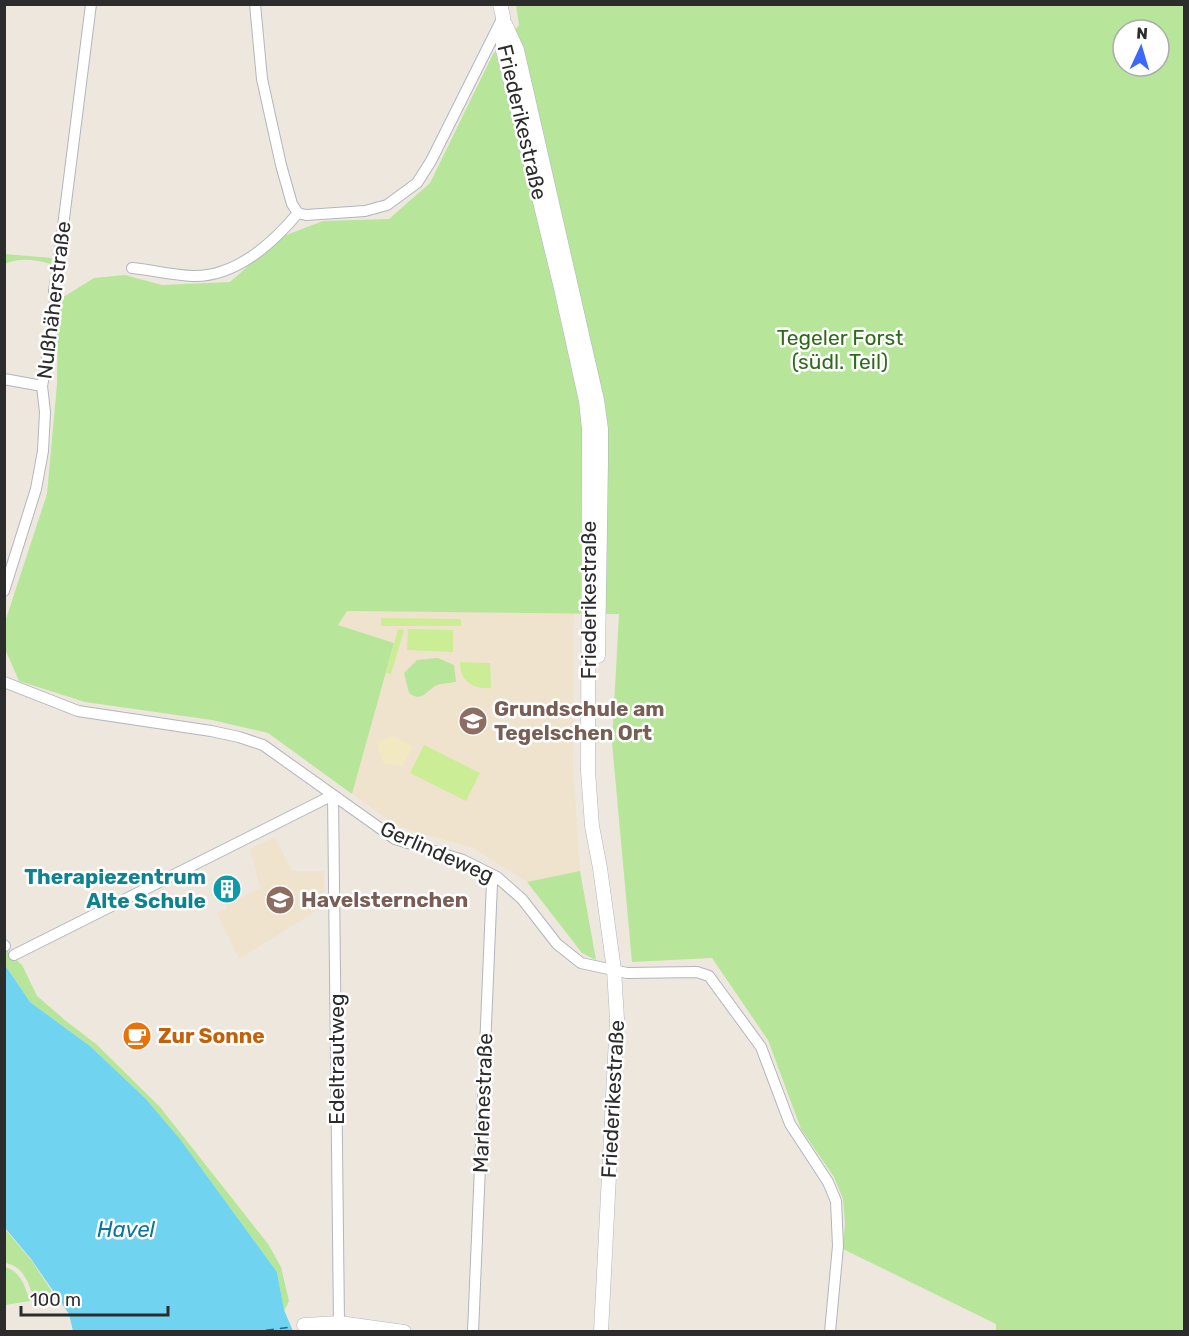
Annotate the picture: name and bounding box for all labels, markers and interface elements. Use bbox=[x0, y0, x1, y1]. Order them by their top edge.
north arrow bbox=[1111, 18, 1171, 78]
text: N bbox=[1136, 24, 1148, 43]
street label: Friederikestraße bbox=[492, 42, 553, 202]
street label: Nußhäherstraße bbox=[31, 220, 76, 380]
park label: Tegeler Forst (südl. Teil) bbox=[777, 325, 903, 374]
street label: Friederikestraße bbox=[576, 521, 601, 679]
place label: Grundschule am Tegelschen Ort bbox=[494, 696, 665, 745]
school or university icon: Grundschule am Tegelschen Ort bbox=[457, 705, 489, 737]
street label: Gerlindeweg bbox=[376, 815, 498, 888]
place label: Therapiezentrum Alte Schule bbox=[24, 864, 206, 913]
building icon: Therapiezentrum Alte Schule bbox=[211, 873, 243, 905]
school or university icon: Havelsternchen bbox=[264, 884, 296, 916]
place label: Havelsternchen bbox=[301, 887, 468, 912]
street label: Edeltrautweg bbox=[324, 993, 349, 1125]
street label: Friederikestraße bbox=[596, 1019, 629, 1179]
cafe icon: Zur Sonne bbox=[121, 1020, 153, 1052]
place label: Zur Sonne bbox=[158, 1023, 265, 1048]
street label: Marlenestraße bbox=[468, 1033, 497, 1173]
water label: Havel bbox=[97, 1216, 156, 1243]
scale bar bbox=[21, 1279, 168, 1317]
text: 100 m bbox=[30, 1289, 81, 1311]

